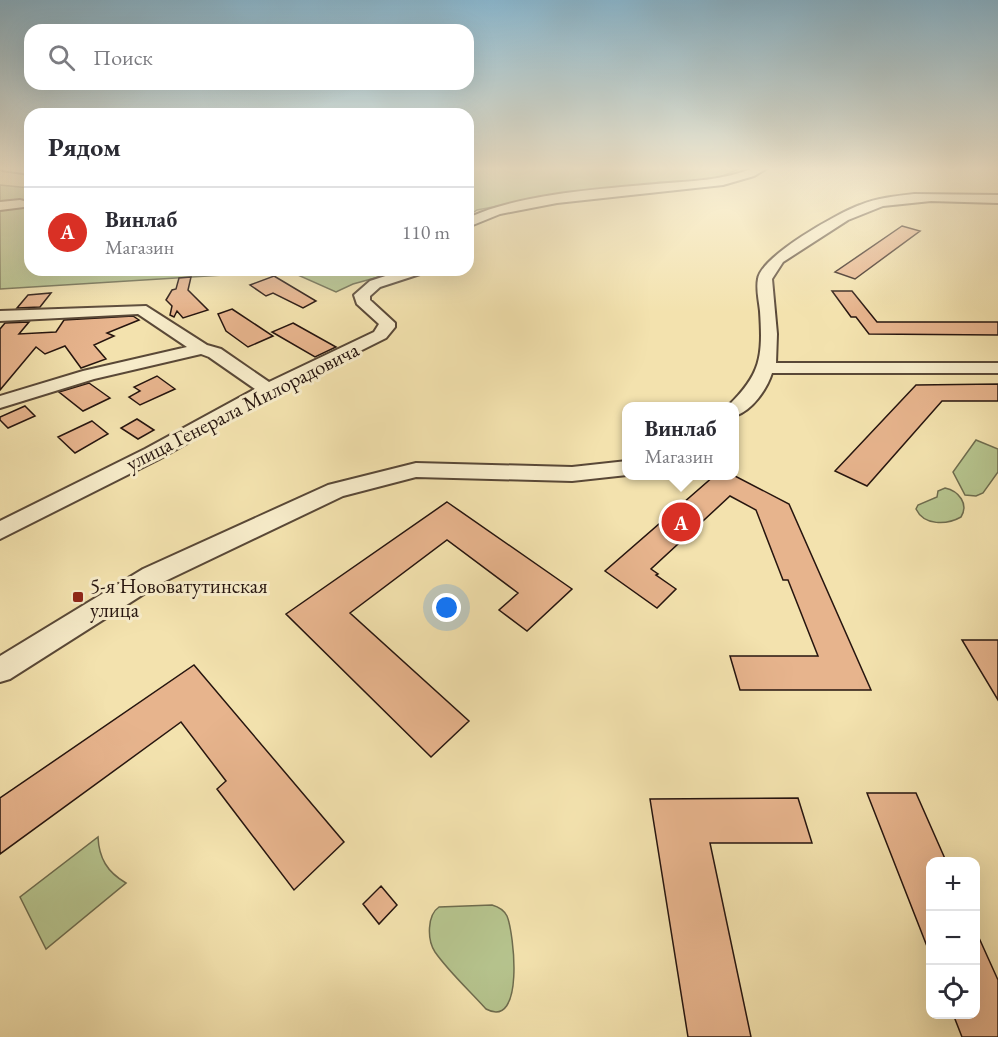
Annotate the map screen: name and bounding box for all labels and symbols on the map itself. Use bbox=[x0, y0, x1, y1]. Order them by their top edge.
street label: улица Генерала Милорадовича bbox=[121, 335, 364, 477]
pin: A bbox=[662, 500, 700, 544]
place label: 5-я Нововатутинская улица bbox=[90, 572, 268, 623]
marker: 5-я Нововатутинская улица bbox=[71, 590, 85, 604]
your location bbox=[432, 593, 461, 622]

